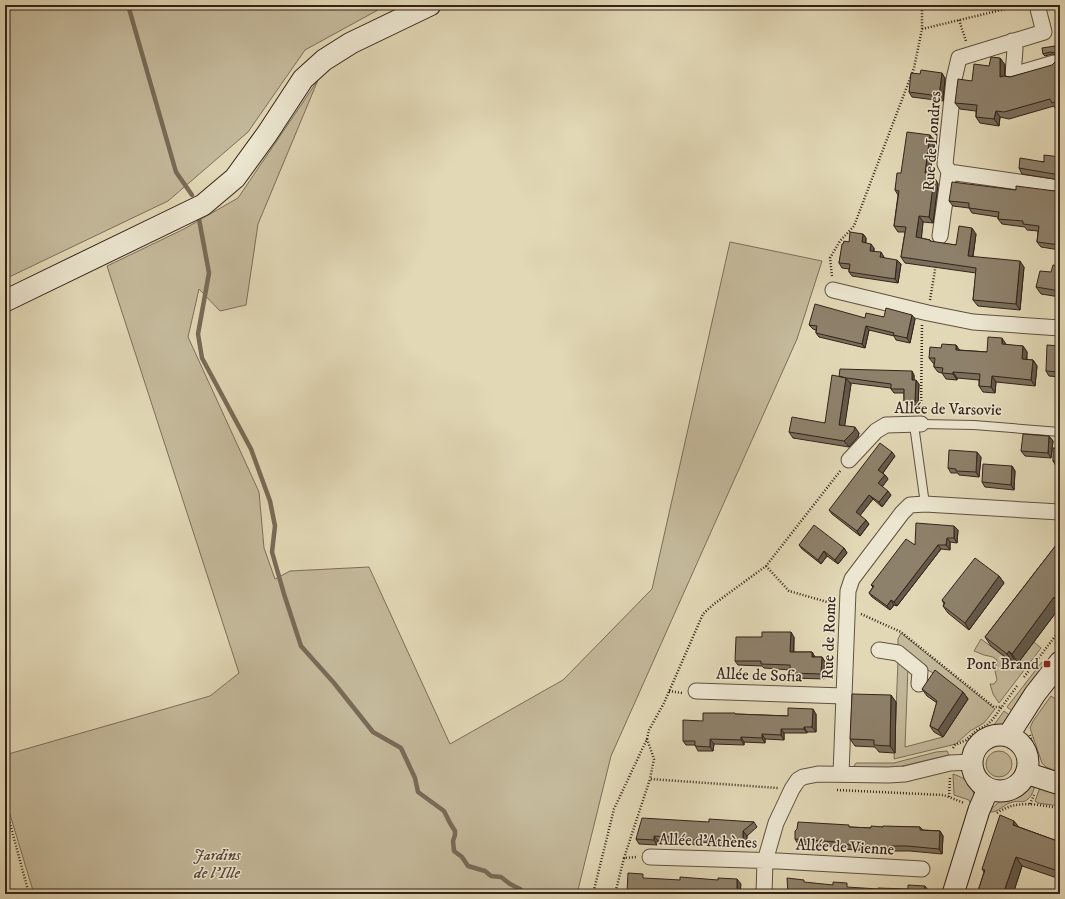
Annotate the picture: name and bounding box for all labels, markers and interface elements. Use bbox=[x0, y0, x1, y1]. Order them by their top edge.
street label: Rue de Londres bbox=[919, 90, 945, 192]
street label: Allée de Varsovie bbox=[894, 398, 1002, 420]
street label: Rue de Rome bbox=[818, 596, 840, 680]
place label: Pont Brand bbox=[966, 654, 1039, 674]
marker: Pont Brand bbox=[1042, 659, 1052, 669]
street label: Allée de Sofia bbox=[715, 663, 803, 687]
street label: Allée d'Athènes bbox=[658, 829, 758, 853]
street label: Allée de Vienne bbox=[795, 834, 895, 860]
park label: Jardins de l'Ille bbox=[193, 845, 242, 883]

